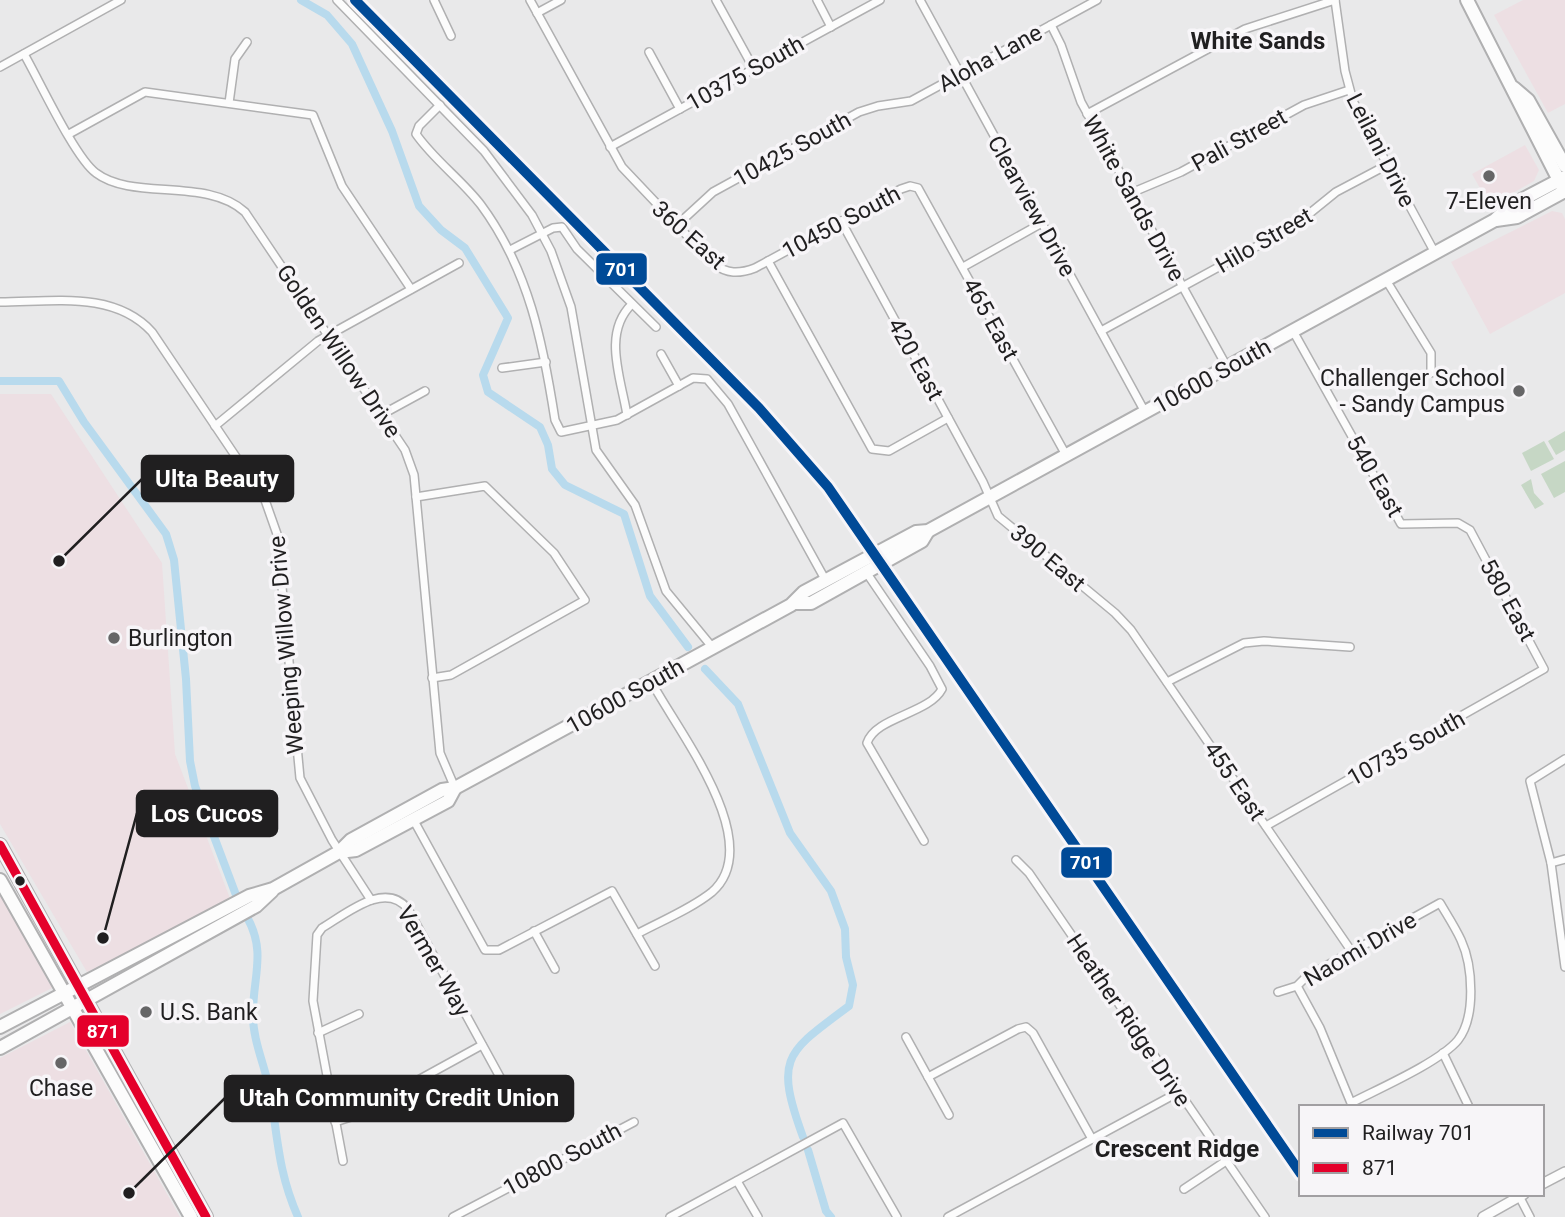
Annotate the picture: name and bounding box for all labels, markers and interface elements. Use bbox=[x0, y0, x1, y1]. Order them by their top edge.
street label: Aloha Lane bbox=[934, 19, 1047, 98]
district label: White Sands bbox=[1191, 27, 1325, 55]
street label: 10375 South bbox=[682, 30, 809, 117]
street label: Leilani Drive bbox=[1340, 89, 1421, 212]
street label: Pali Street bbox=[1187, 103, 1291, 178]
street label: 10425 South bbox=[729, 106, 856, 193]
street label: White Sands Drive bbox=[1077, 111, 1190, 286]
street label: Clearview Drive bbox=[982, 131, 1081, 281]
marker: 7-Eleven bbox=[1481, 168, 1497, 184]
street label: 10450 South bbox=[778, 180, 905, 265]
place label: 7-Eleven bbox=[1446, 188, 1532, 215]
street label: 360 East bbox=[646, 195, 731, 275]
street label: Hilo Street bbox=[1211, 202, 1317, 279]
line badge: 701 bbox=[595, 252, 648, 286]
text: 701 bbox=[605, 258, 637, 281]
street label: Golden Willow Drive bbox=[271, 260, 407, 443]
street label: 465 East bbox=[957, 274, 1024, 365]
street label: 420 East bbox=[882, 314, 949, 405]
street label: 10600 South bbox=[1149, 333, 1276, 420]
place label: Challenger School - Sandy Campus bbox=[1320, 365, 1505, 418]
marker: Challenger School - Sandy Campus bbox=[1511, 383, 1527, 399]
street label: 540 East bbox=[1341, 431, 1409, 522]
callout: Ulta Beauty bbox=[142, 456, 293, 501]
text: Ulta Beauty bbox=[155, 465, 280, 493]
street label: 390 East bbox=[1005, 519, 1091, 597]
street label: Weeping Willow Drive bbox=[263, 535, 310, 755]
street label: 580 East bbox=[1474, 555, 1541, 646]
place label: Burlington bbox=[128, 625, 233, 652]
marker: Burlington bbox=[106, 630, 122, 646]
street label: 10600 South bbox=[562, 653, 689, 740]
street label: 10735 South bbox=[1343, 705, 1470, 792]
street label: 455 East bbox=[1198, 737, 1271, 826]
callout: Los Cucos bbox=[137, 791, 277, 836]
text: Los Cucos bbox=[151, 800, 263, 828]
line badge: 701 bbox=[1060, 846, 1113, 879]
text: 701 bbox=[1070, 851, 1102, 874]
unlabelled marker bbox=[13, 874, 27, 888]
street label: Vermer Way bbox=[391, 901, 476, 1021]
street label: Naomi Drive bbox=[1299, 906, 1421, 992]
street label: Heather Ridge Drive bbox=[1061, 929, 1196, 1112]
place label: U.S. Bank bbox=[160, 999, 258, 1026]
marker: U.S. Bank bbox=[138, 1004, 154, 1020]
line badge: 871 bbox=[76, 1014, 130, 1048]
text: 871 bbox=[87, 1020, 119, 1043]
marker: Chase bbox=[53, 1055, 69, 1071]
place label: Chase bbox=[29, 1075, 93, 1102]
callout: Utah Community Credit Union bbox=[225, 1076, 573, 1121]
text: Utah Community Credit Union bbox=[239, 1084, 559, 1112]
legend bbox=[1299, 1105, 1544, 1196]
street label: 10800 South bbox=[499, 1117, 626, 1202]
text: Railway 701 bbox=[1362, 1121, 1474, 1145]
district label: Crescent Ridge bbox=[1095, 1135, 1259, 1163]
text: 871 bbox=[1362, 1156, 1397, 1180]

